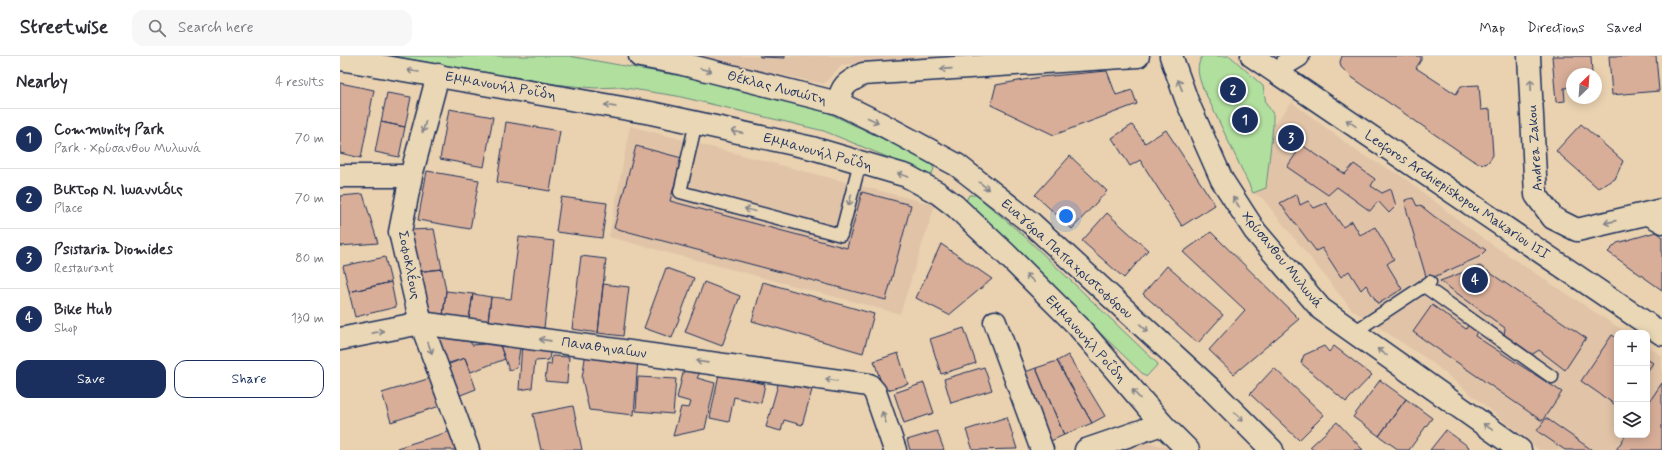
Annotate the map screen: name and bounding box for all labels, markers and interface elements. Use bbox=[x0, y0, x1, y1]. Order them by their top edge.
search box bbox=[132, 10, 412, 46]
text: Streetwise bbox=[20, 15, 108, 40]
icon: search bbox=[146, 17, 168, 39]
text: Search here bbox=[178, 18, 254, 38]
text: Map bbox=[1479, 19, 1505, 37]
text: Directions bbox=[1527, 19, 1585, 37]
text: Saved bbox=[1607, 19, 1642, 37]
one-way arrow bbox=[940, 65, 953, 72]
street label: Θέκλας Λυσιώτη bbox=[725, 66, 829, 109]
one-way arrow bbox=[407, 67, 420, 75]
street label: Εμμανουήλ Ροΐδη bbox=[444, 67, 558, 105]
one-way arrow bbox=[699, 67, 712, 74]
north arrow bbox=[1566, 68, 1602, 104]
text: Nearby bbox=[16, 71, 68, 93]
text: 4 results bbox=[275, 74, 324, 91]
pin: 2 bbox=[1220, 75, 1246, 105]
one-way arrow bbox=[1176, 79, 1184, 91]
one-way arrow bbox=[1527, 79, 1534, 92]
one-way arrow bbox=[604, 102, 617, 110]
street label: Andrea Zakou bbox=[1523, 104, 1547, 192]
pin: 1 bbox=[1232, 105, 1258, 135]
one-way arrow bbox=[867, 117, 879, 124]
one-way arrow bbox=[1346, 119, 1357, 127]
text: Community Park bbox=[54, 120, 164, 140]
one-way arrow bbox=[420, 120, 427, 133]
pin: 3 bbox=[1278, 123, 1304, 153]
street label: Leoforos Archiepiskopou Makariou III bbox=[1360, 126, 1553, 266]
one-way arrow bbox=[731, 127, 744, 135]
street label: Εμμανουήλ Ροΐδη bbox=[761, 129, 875, 175]
text: 1 bbox=[26, 130, 32, 147]
text: 70 m bbox=[295, 130, 324, 147]
text: Park · Χρύσανθου Μυλωνά bbox=[54, 140, 201, 157]
one-way arrow bbox=[898, 171, 910, 179]
text: Βικτορ Ν. Ιωαννιδις bbox=[54, 180, 183, 200]
one-way arrow bbox=[979, 182, 989, 191]
text: 2 bbox=[26, 190, 32, 207]
text: 70 m bbox=[295, 190, 324, 207]
one-way arrow bbox=[846, 193, 853, 206]
street label: Ευαγόρα Παπαχριστοφόρου bbox=[997, 195, 1137, 323]
one-way arrow bbox=[1231, 196, 1239, 208]
text: Place bbox=[54, 200, 83, 217]
one-way arrow bbox=[744, 206, 757, 214]
your location bbox=[1056, 206, 1076, 226]
street label: Χρύσανθου Μυλωνά bbox=[1237, 208, 1327, 312]
one-way arrow bbox=[1604, 219, 1617, 227]
street label: Σοφοκλέους bbox=[394, 229, 425, 301]
text: Psistaria Diomides bbox=[54, 240, 173, 260]
text: 3 bbox=[26, 250, 32, 267]
text: 80 m bbox=[295, 250, 324, 267]
text: Restaurant bbox=[54, 260, 114, 277]
pin: 4 bbox=[1462, 265, 1488, 295]
one-way arrow bbox=[1025, 273, 1035, 283]
street label: Εμμανουήλ Ροΐδη bbox=[1042, 291, 1130, 387]
text: Bike Hub bbox=[54, 300, 112, 320]
text: 4 bbox=[25, 310, 33, 327]
text: 130 m bbox=[291, 310, 324, 327]
text: Shop bbox=[54, 320, 78, 337]
one-way arrow bbox=[1139, 324, 1149, 333]
one-way arrow bbox=[371, 327, 384, 335]
map controls bbox=[1614, 330, 1650, 438]
button: + bbox=[1614, 330, 1650, 366]
street label: Παναθηναίων bbox=[560, 333, 648, 363]
one-way arrow bbox=[539, 336, 552, 344]
one-way arrow bbox=[427, 341, 435, 353]
one-way arrow bbox=[1377, 348, 1388, 356]
one-way arrow bbox=[696, 358, 709, 366]
button: Save bbox=[16, 360, 166, 398]
button: Share bbox=[174, 360, 324, 398]
button: − bbox=[1614, 366, 1650, 402]
one-way arrow bbox=[824, 376, 837, 383]
one-way arrow bbox=[1132, 389, 1141, 399]
button: layers bbox=[1614, 402, 1650, 438]
one-way arrow bbox=[879, 411, 887, 423]
one-way arrow bbox=[1234, 412, 1244, 422]
one-way arrow bbox=[1483, 423, 1494, 431]

